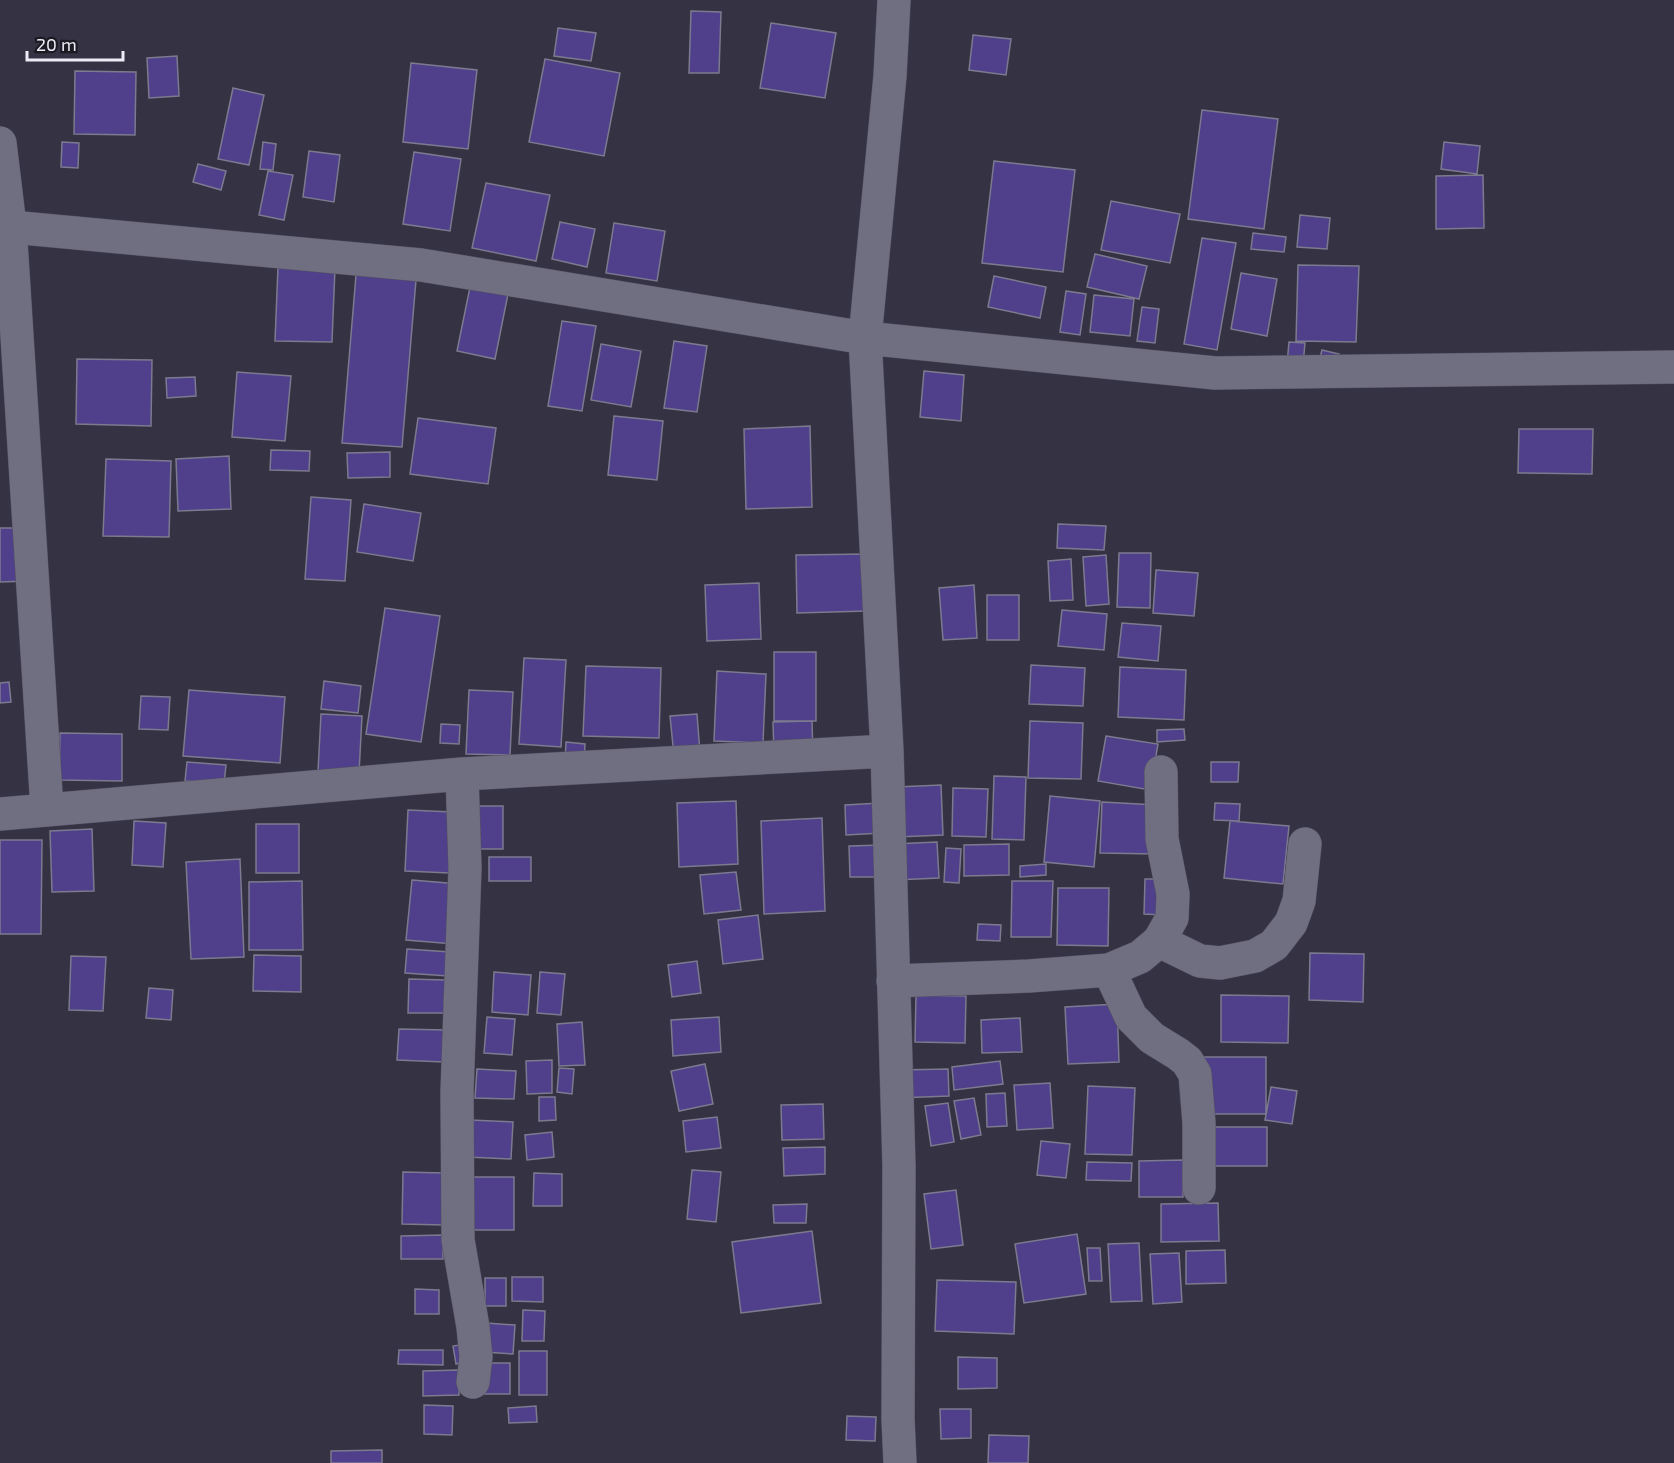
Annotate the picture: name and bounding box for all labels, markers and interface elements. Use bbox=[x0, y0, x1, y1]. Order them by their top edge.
scale bar bbox=[27, 24, 123, 62]
text: 20 m bbox=[36, 33, 77, 55]

